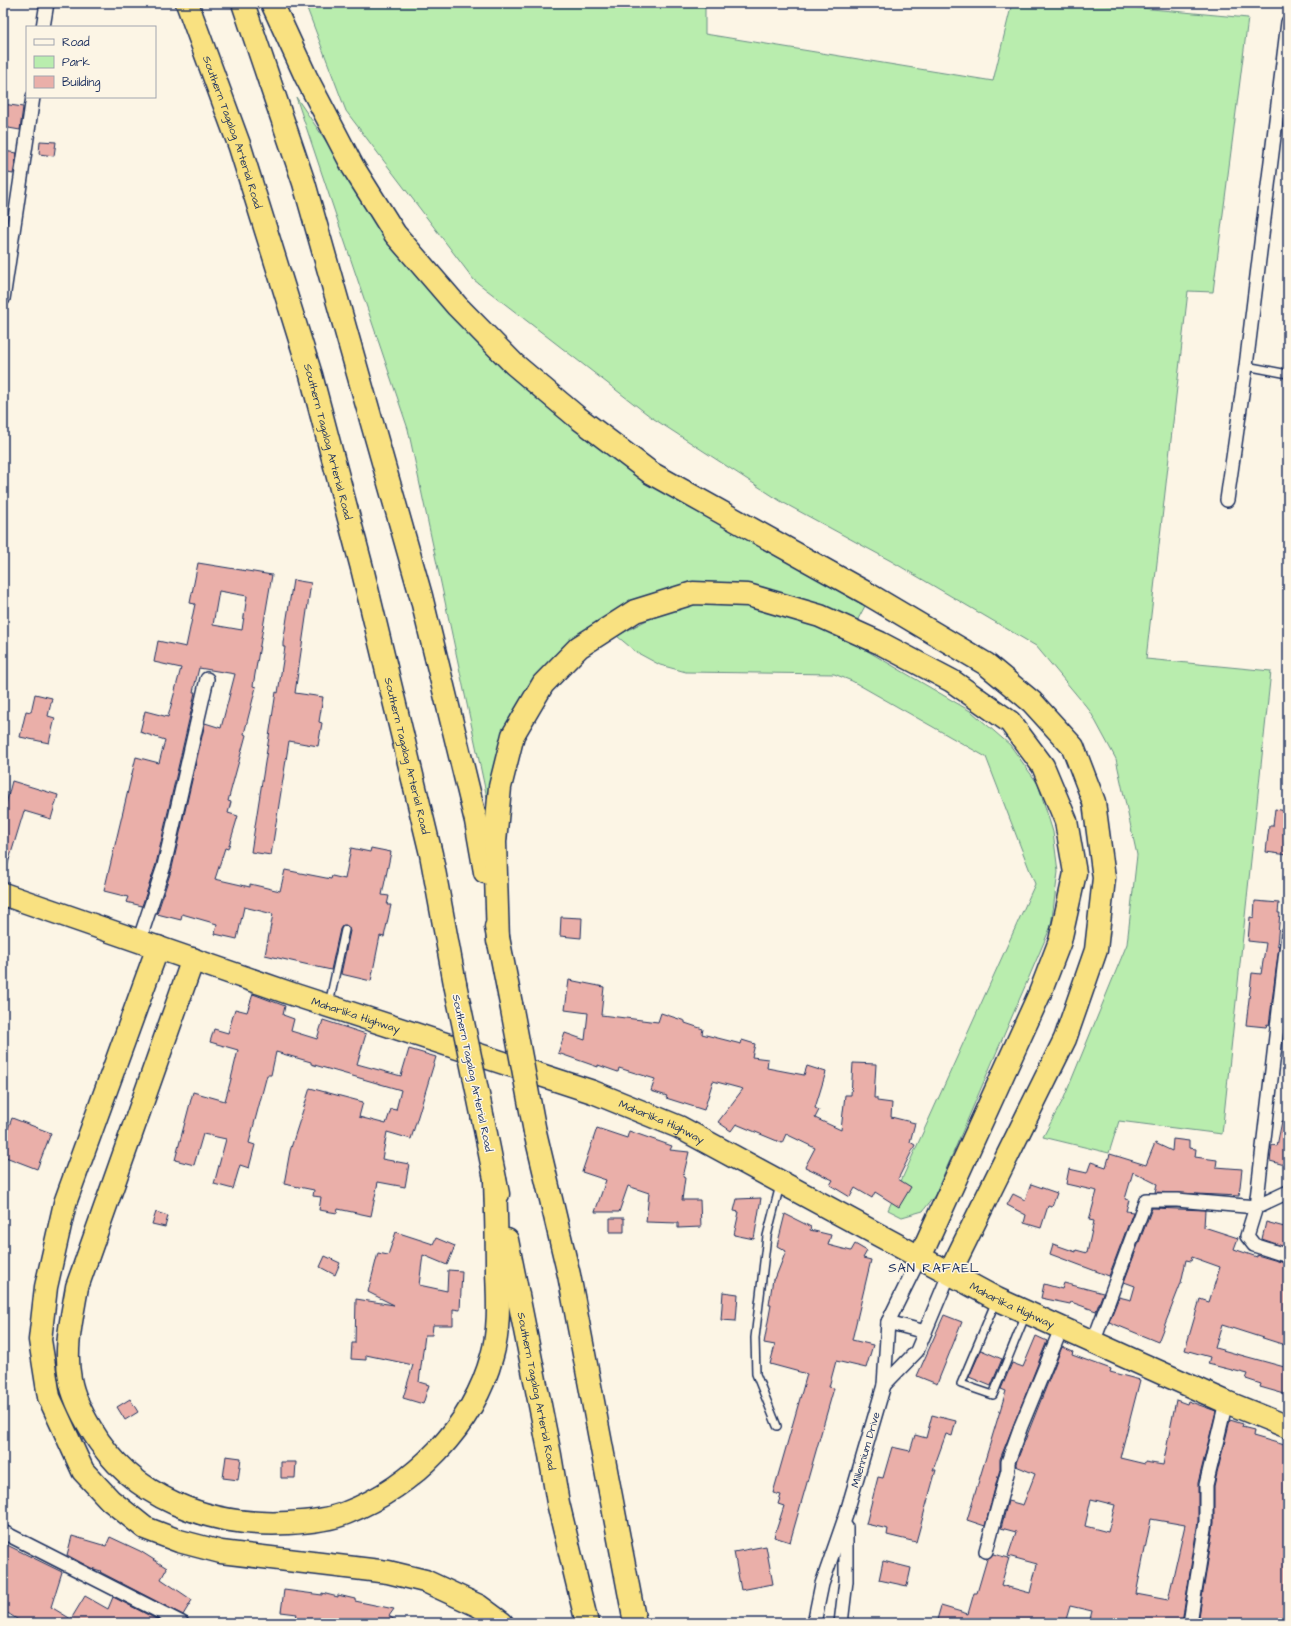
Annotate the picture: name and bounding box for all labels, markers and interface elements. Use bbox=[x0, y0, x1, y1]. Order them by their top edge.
legend bbox=[26, 26, 156, 98]
text: Road bbox=[62, 34, 90, 51]
text: Park bbox=[62, 54, 90, 71]
street label: Southern Tagalog Arterial Road bbox=[199, 54, 266, 211]
text: Building bbox=[62, 74, 100, 92]
street label: Southern Tagalog Arterial Road bbox=[300, 362, 356, 522]
street label: Southern Tagalog Arterial Road bbox=[381, 676, 433, 836]
street label: Southern Tagalog Arterial Road bbox=[447, 993, 497, 1154]
street label: Maharlika Highway bbox=[310, 994, 402, 1038]
street label: Maharlika Highway bbox=[616, 1096, 707, 1148]
district label: SAN RAFAEL bbox=[888, 1259, 980, 1277]
street label: Maharlika Highway bbox=[967, 1279, 1057, 1333]
street label: Southern Tagalog Arterial Road bbox=[514, 1311, 559, 1472]
street label: Millennium Drive bbox=[847, 1410, 884, 1489]

